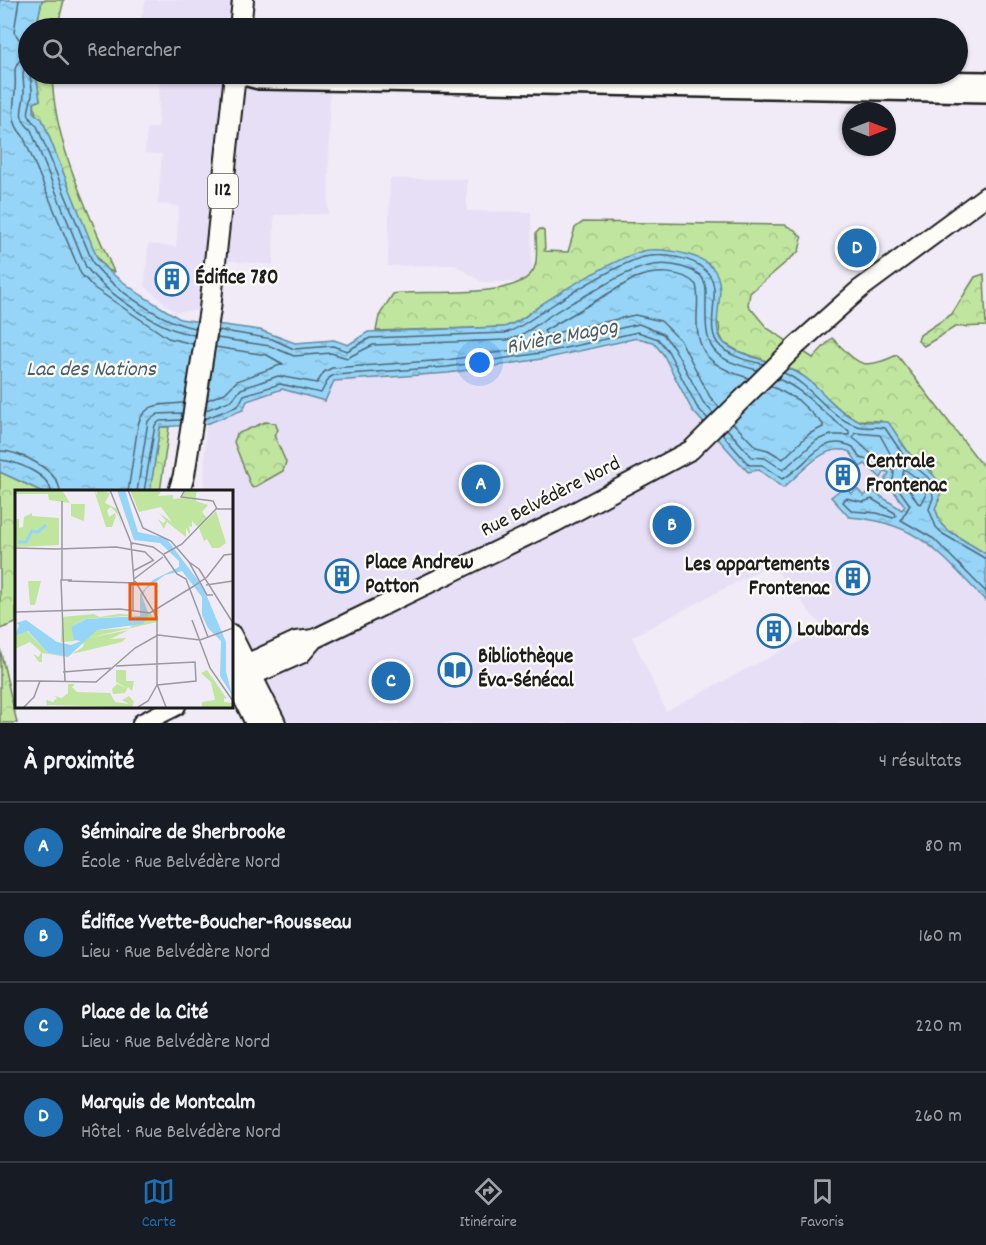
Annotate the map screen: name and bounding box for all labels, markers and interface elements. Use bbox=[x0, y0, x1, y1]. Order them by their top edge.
search box bbox=[18, 18, 968, 84]
icon: search bbox=[39, 35, 72, 68]
text: Rechercher bbox=[87, 36, 181, 67]
north arrow bbox=[842, 102, 896, 156]
road number: 112 bbox=[208, 174, 238, 208]
pin: D bbox=[838, 226, 876, 270]
building icon: Édifice 780 bbox=[154, 261, 190, 297]
place label: Édifice 780 bbox=[195, 264, 278, 294]
water label: Rivière Magog bbox=[504, 312, 622, 364]
your location bbox=[465, 348, 494, 377]
water label: Lac des Nations bbox=[26, 355, 157, 386]
place label: Centrale Frontenac bbox=[866, 448, 948, 502]
street label: Rue Belvédère Nord bbox=[476, 450, 626, 546]
building icon: Centrale Frontenac bbox=[825, 457, 861, 493]
pin: A bbox=[462, 462, 500, 506]
inset map bbox=[15, 490, 232, 708]
pin: B bbox=[652, 502, 692, 548]
place label: Place Andrew Patton bbox=[365, 549, 474, 603]
place label: Les appartements Frontenac bbox=[685, 551, 831, 605]
building icon: Place Andrew Patton bbox=[324, 558, 360, 594]
building icon: Les appartements Frontenac bbox=[835, 560, 871, 596]
building icon: Loubards bbox=[756, 613, 792, 649]
place label: Loubards bbox=[797, 616, 870, 646]
place label: Bibliothèque Éva-Sénécal bbox=[478, 643, 575, 697]
library icon: Bibliothèque Éva-Sénécal bbox=[437, 652, 473, 688]
pin: C bbox=[372, 658, 410, 704]
text: À proximité bbox=[24, 744, 134, 781]
text: 4 résultats bbox=[879, 748, 962, 776]
text: Séminaire de Sherbrooke bbox=[81, 818, 285, 849]
text: A bbox=[38, 833, 49, 861]
text: 80 m bbox=[925, 833, 962, 861]
text: École · Rue Belvédère Nord bbox=[81, 849, 280, 877]
text: Édifice Yvette-Boucher-Rousseau bbox=[81, 908, 351, 939]
text: B bbox=[39, 923, 48, 951]
text: 160 m bbox=[919, 923, 962, 951]
text: Lieu · Rue Belvédère Nord bbox=[81, 939, 270, 967]
text: Place de la Cité bbox=[81, 998, 208, 1029]
text: C bbox=[39, 1013, 48, 1041]
text: 220 m bbox=[915, 1013, 962, 1041]
text: Lieu · Rue Belvédère Nord bbox=[81, 1029, 270, 1057]
text: Marquis de Montcalm bbox=[81, 1088, 255, 1119]
text: D bbox=[38, 1103, 49, 1131]
text: 260 m bbox=[914, 1103, 962, 1131]
text: Hôtel · Rue Belvédère Nord bbox=[81, 1119, 281, 1147]
tab: Carte bbox=[142, 1175, 176, 1234]
tab: Itinéraire bbox=[459, 1175, 517, 1234]
tab: Favoris bbox=[800, 1175, 844, 1234]

